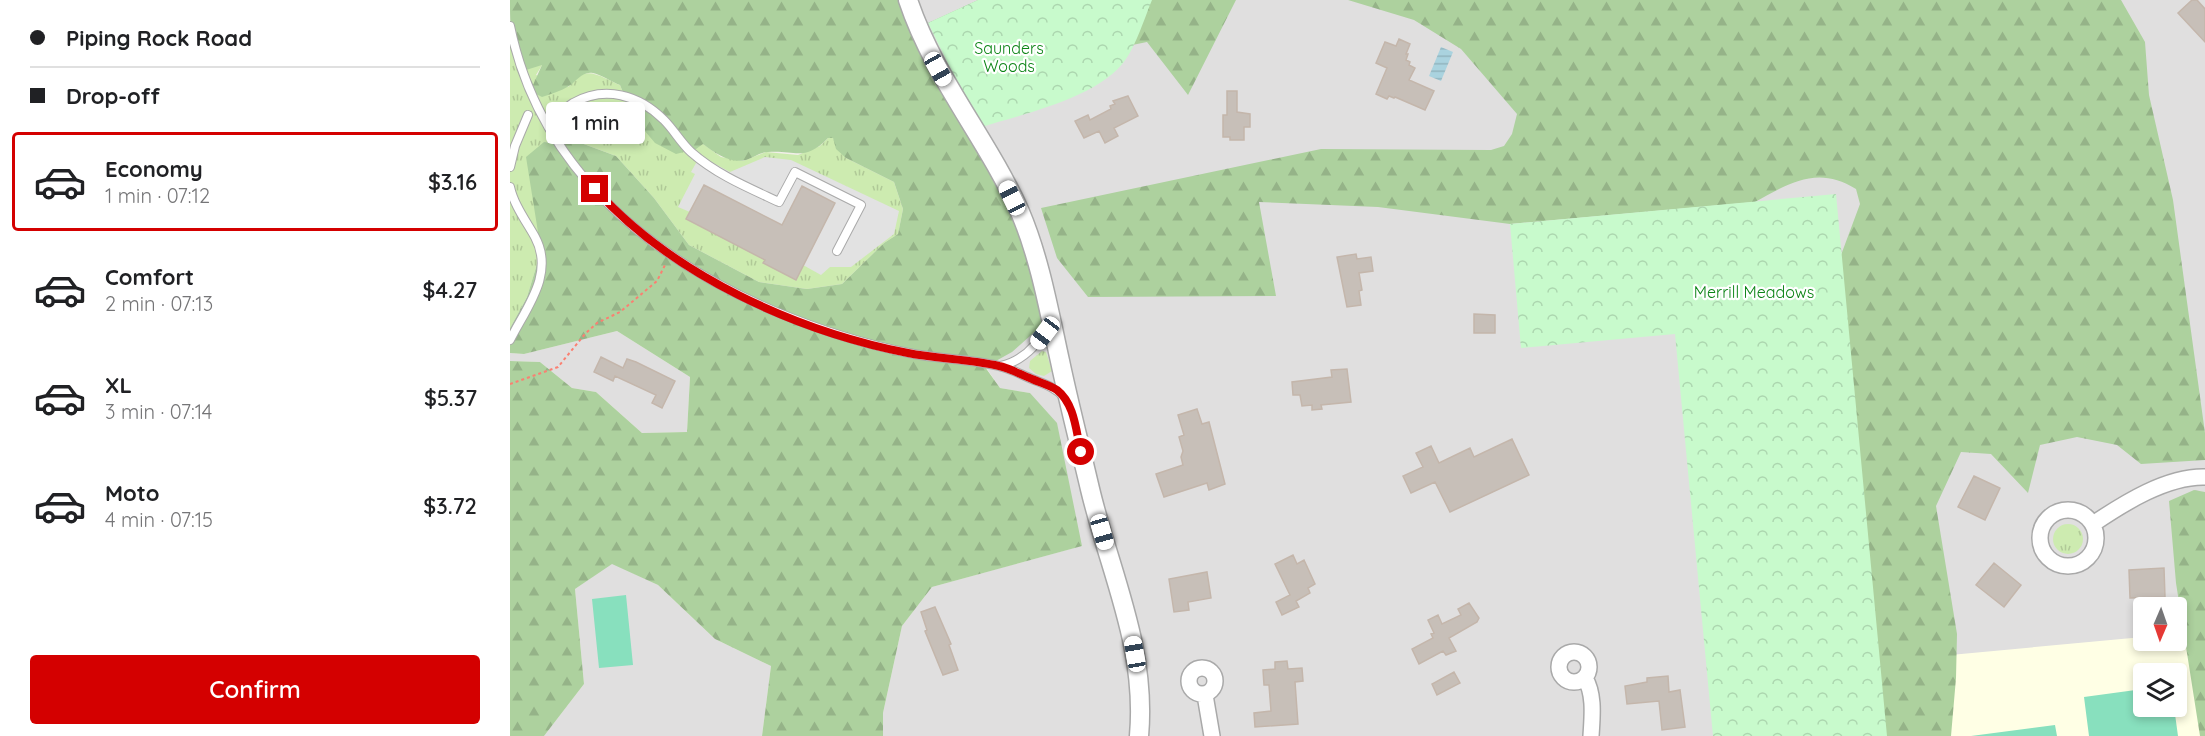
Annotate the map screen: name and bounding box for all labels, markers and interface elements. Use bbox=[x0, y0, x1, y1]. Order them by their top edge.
text: Piping Rock Road bbox=[66, 24, 252, 52]
park label: Saunders Woods bbox=[974, 38, 1044, 76]
car bbox=[921, 49, 955, 89]
text: Drop-off bbox=[66, 82, 160, 110]
callout: 1 min bbox=[546, 102, 644, 144]
text: 1 min bbox=[572, 110, 619, 135]
icon: car bbox=[33, 155, 87, 209]
text: Economy bbox=[105, 155, 203, 183]
text: $3.16 bbox=[428, 168, 477, 196]
route end bbox=[581, 175, 608, 202]
car bbox=[996, 178, 1028, 218]
text: 1 min · 07:12 bbox=[105, 183, 210, 208]
icon: car bbox=[33, 263, 87, 317]
text: Comfort bbox=[105, 263, 194, 291]
text: $4.27 bbox=[423, 276, 477, 304]
park label: Merrill Meadows bbox=[1694, 282, 1814, 302]
text: 2 min · 07:13 bbox=[105, 291, 213, 316]
car bbox=[1027, 313, 1063, 353]
icon: car bbox=[33, 371, 87, 425]
text: XL bbox=[105, 371, 132, 399]
text: $5.37 bbox=[424, 384, 477, 412]
text: 3 min · 07:14 bbox=[105, 399, 212, 424]
route start bbox=[1067, 438, 1094, 465]
icon: car bbox=[33, 479, 87, 533]
text: Moto bbox=[105, 479, 159, 507]
text: $3.72 bbox=[423, 492, 477, 520]
text: 4 min · 07:15 bbox=[105, 507, 213, 532]
car bbox=[1088, 512, 1116, 552]
north arrow bbox=[2133, 597, 2187, 651]
map controls bbox=[2133, 597, 2187, 717]
car bbox=[1123, 635, 1147, 673]
button: Confirm bbox=[30, 655, 480, 724]
button: layers bbox=[2133, 663, 2187, 717]

